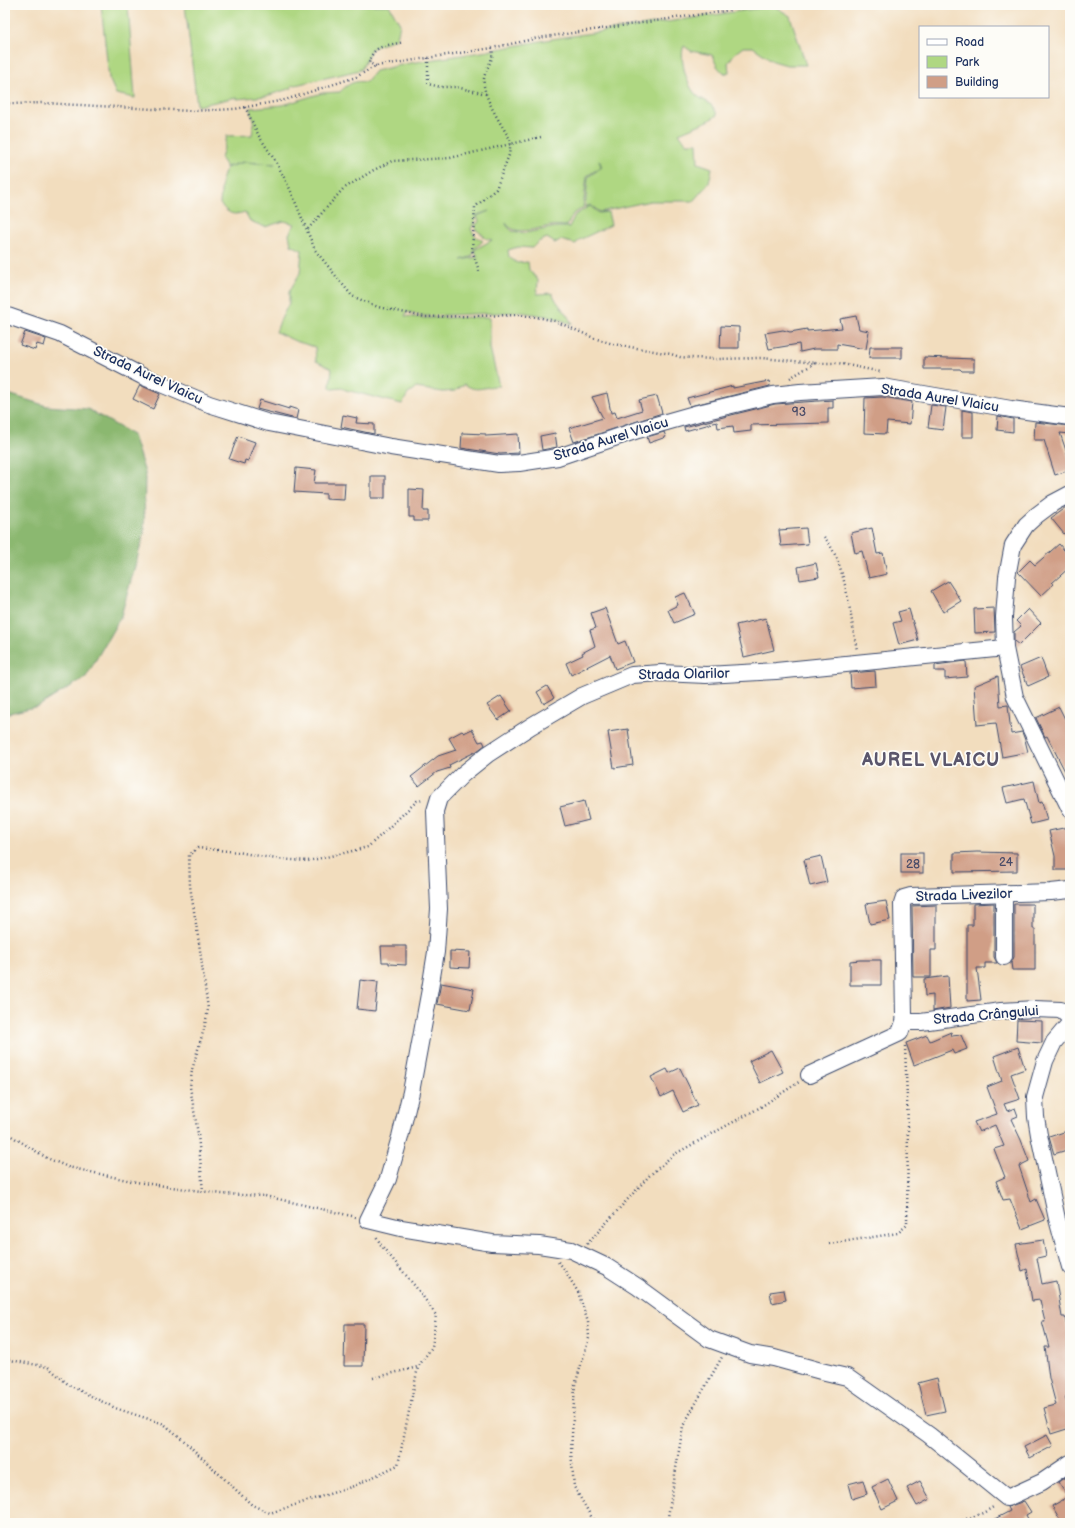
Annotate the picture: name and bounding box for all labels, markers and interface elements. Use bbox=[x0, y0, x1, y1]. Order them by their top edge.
legend bbox=[919, 26, 1049, 98]
text: Road bbox=[955, 35, 984, 50]
text: Park bbox=[955, 55, 979, 70]
text: Building bbox=[955, 75, 999, 90]
street label: Strada Aurel Vlaicu bbox=[90, 342, 206, 408]
street label: Strada Aurel Vlaicu bbox=[880, 380, 1000, 416]
house number: 93 bbox=[792, 405, 806, 420]
street label: Strada Aurel Vlaicu bbox=[552, 413, 670, 465]
street label: Strada Olarilor bbox=[638, 665, 731, 683]
district label: AUREL VLAICU bbox=[861, 750, 1000, 771]
house number: 24 bbox=[999, 855, 1014, 870]
house number: 28 bbox=[906, 857, 920, 872]
street label: Strada Livezilor bbox=[915, 885, 1014, 905]
street label: Strada Crângului bbox=[933, 1002, 1039, 1028]

